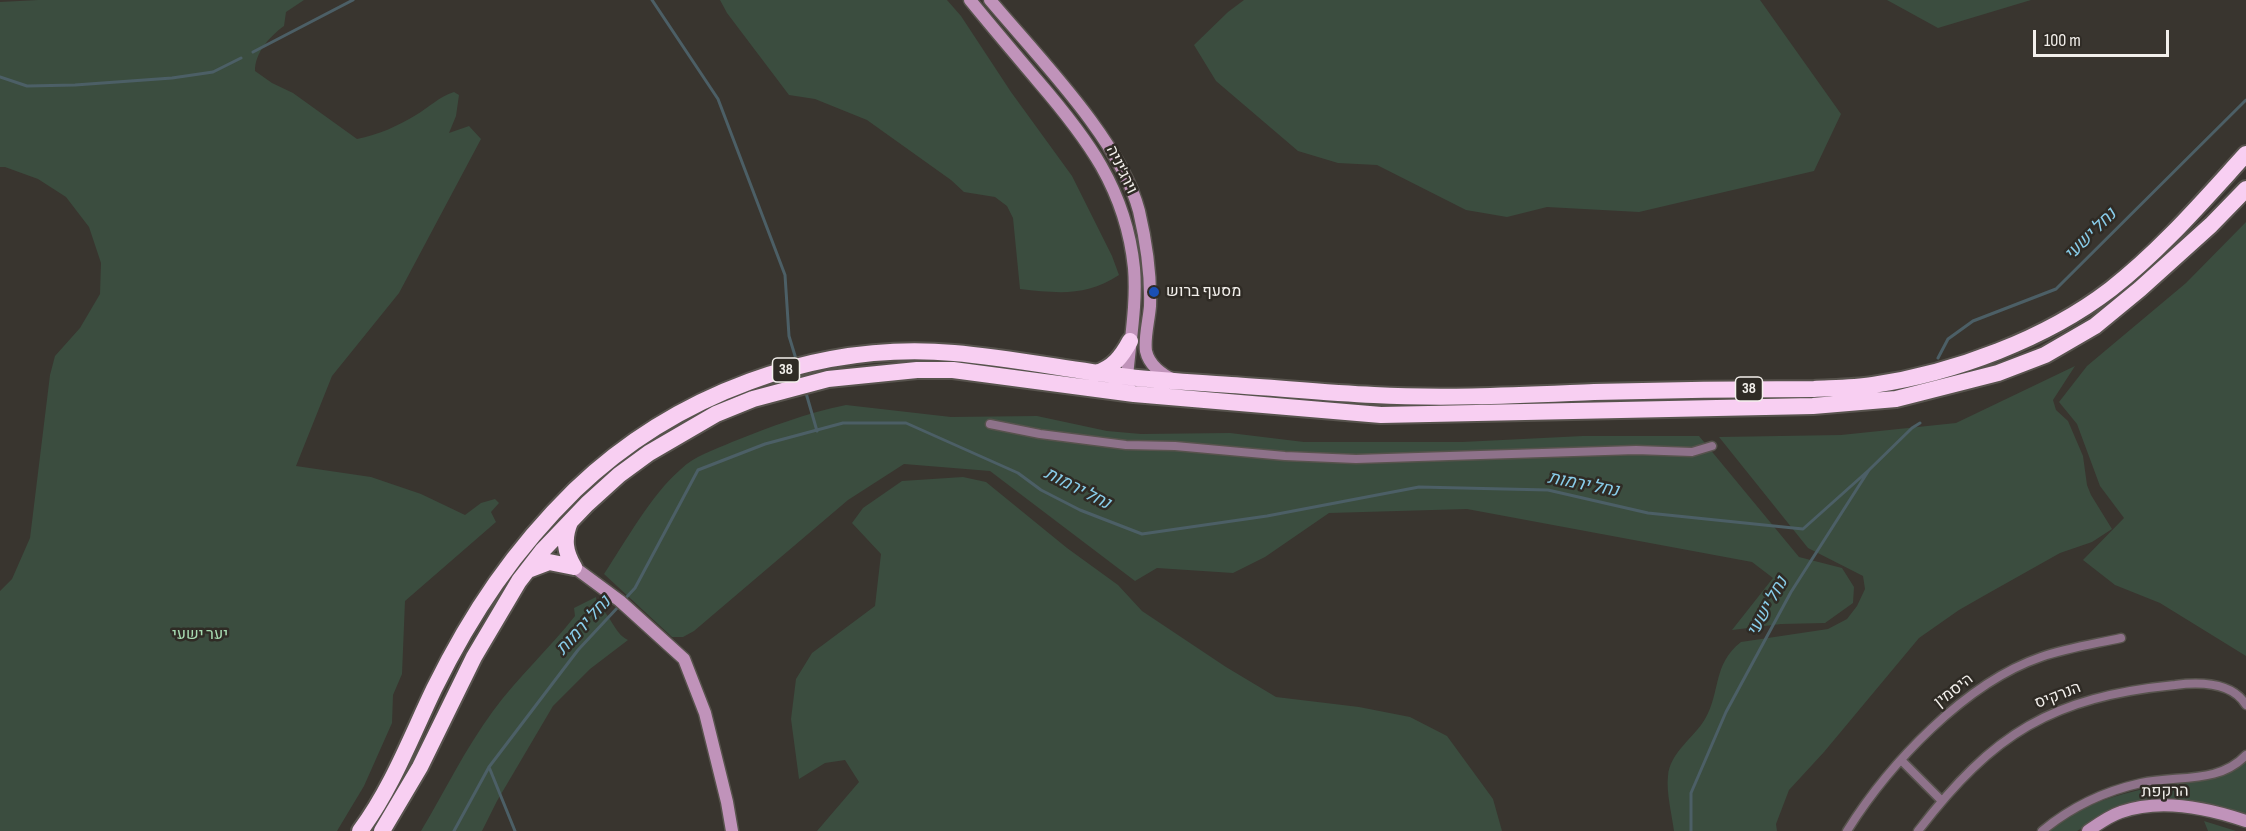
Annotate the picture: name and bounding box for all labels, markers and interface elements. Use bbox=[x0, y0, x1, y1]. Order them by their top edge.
scale bar bbox=[2036, 18, 2172, 56]
text: 100 m bbox=[2044, 30, 2081, 51]
street label: וירג'יניה bbox=[1101, 143, 1141, 197]
water label: נחל ישעי bbox=[2060, 204, 2122, 266]
place label: מסעף ברוש bbox=[1166, 282, 1241, 302]
marker: מסעף ברוש bbox=[1147, 285, 1161, 299]
road number: 38 bbox=[772, 358, 800, 382]
road number: 38 bbox=[1736, 377, 1762, 401]
water label: נחל ירמות bbox=[1040, 463, 1114, 515]
water label: נחל ירמות bbox=[1546, 468, 1620, 502]
water label: נחל ישעי bbox=[1743, 573, 1793, 641]
water label: נחל ירמות bbox=[552, 592, 616, 660]
park label: יער ישעי bbox=[172, 625, 228, 645]
street label: היסמין bbox=[1931, 670, 1977, 712]
street label: הנרקיס bbox=[2032, 678, 2084, 714]
street label: הרקפת bbox=[2141, 782, 2189, 802]

